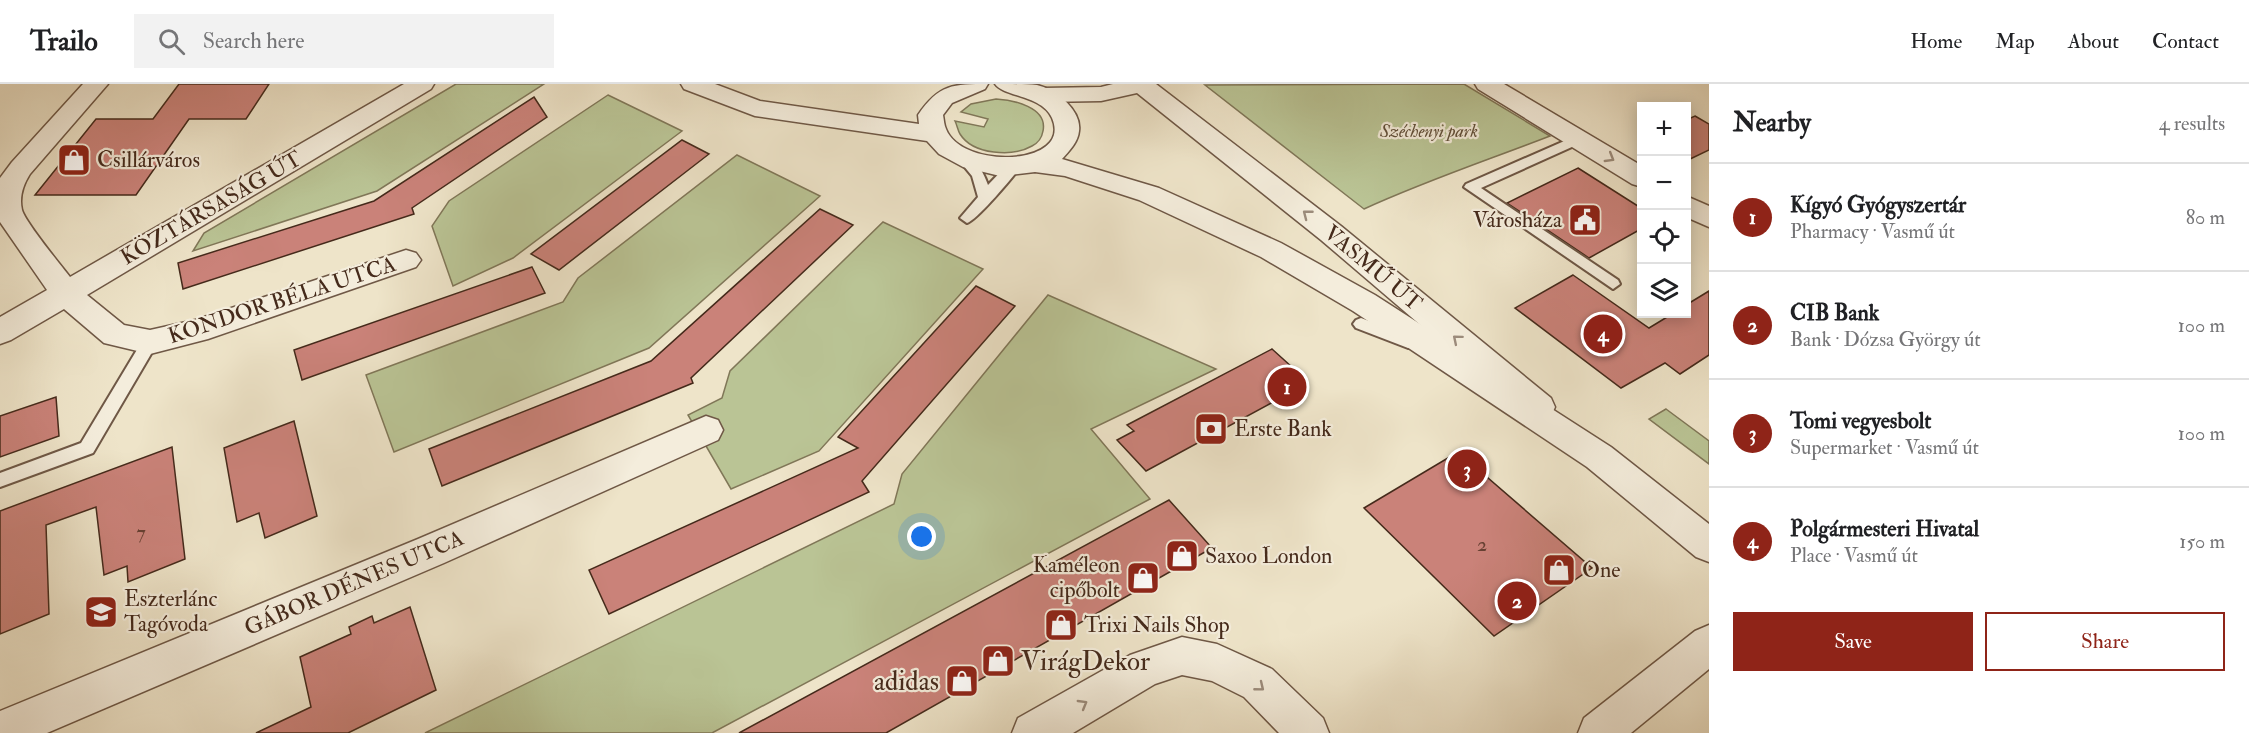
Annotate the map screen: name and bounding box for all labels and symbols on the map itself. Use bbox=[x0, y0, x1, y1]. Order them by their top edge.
park label: Széchenyi park bbox=[1379, 120, 1478, 143]
shop icon: Csillárváros bbox=[56, 142, 92, 178]
street label: KÖZTÁRSASÁG ÚT bbox=[115, 144, 307, 271]
place label: Csillárváros bbox=[97, 146, 200, 174]
one-way arrow bbox=[1604, 151, 1614, 163]
public building icon: Városháza bbox=[1567, 202, 1603, 238]
place label: Városháza bbox=[1473, 206, 1563, 234]
one-way arrow bbox=[1303, 211, 1314, 222]
street label: VASMŰ ÚT bbox=[1318, 218, 1429, 318]
street label: KONDOR BÉLA UTCA bbox=[164, 249, 399, 350]
pin: 4 bbox=[1584, 312, 1622, 356]
one-way arrow bbox=[1453, 335, 1464, 346]
pin: 1 bbox=[1268, 364, 1306, 410]
bank icon: Erste Bank bbox=[1193, 411, 1229, 447]
place label: Erste Bank bbox=[1234, 415, 1332, 443]
pin: 3 bbox=[1448, 446, 1486, 492]
house number: 7 bbox=[136, 520, 146, 545]
your location bbox=[907, 522, 936, 551]
street label: GÁBOR DÉNES UTCA bbox=[240, 523, 468, 642]
house number: 2 bbox=[1477, 532, 1487, 557]
shop icon: Saxoo London bbox=[1164, 538, 1200, 574]
place label: Saxoo London bbox=[1205, 542, 1332, 570]
place label: Kaméleon cipőbolt bbox=[1033, 551, 1120, 605]
shop icon: One bbox=[1541, 552, 1577, 588]
place label: One bbox=[1582, 556, 1620, 584]
shop icon: Kaméleon cipőbolt bbox=[1125, 560, 1161, 596]
pin: 2 bbox=[1498, 578, 1537, 624]
place label: Eszterlánc Tagóvoda bbox=[124, 585, 217, 638]
school or university icon: Eszterlánc Tagóvoda bbox=[83, 594, 119, 630]
shop icon: Trixi Nails Shop bbox=[1043, 607, 1079, 643]
place label: Trixi Nails Shop bbox=[1084, 611, 1230, 640]
shop icon: VirágDekor bbox=[980, 643, 1016, 679]
place label: VirágDekor bbox=[1021, 645, 1150, 678]
shop icon: adidas bbox=[944, 663, 980, 699]
place label: adidas bbox=[874, 665, 939, 698]
one-way arrow bbox=[1253, 679, 1264, 690]
one-way arrow bbox=[1077, 700, 1087, 711]

